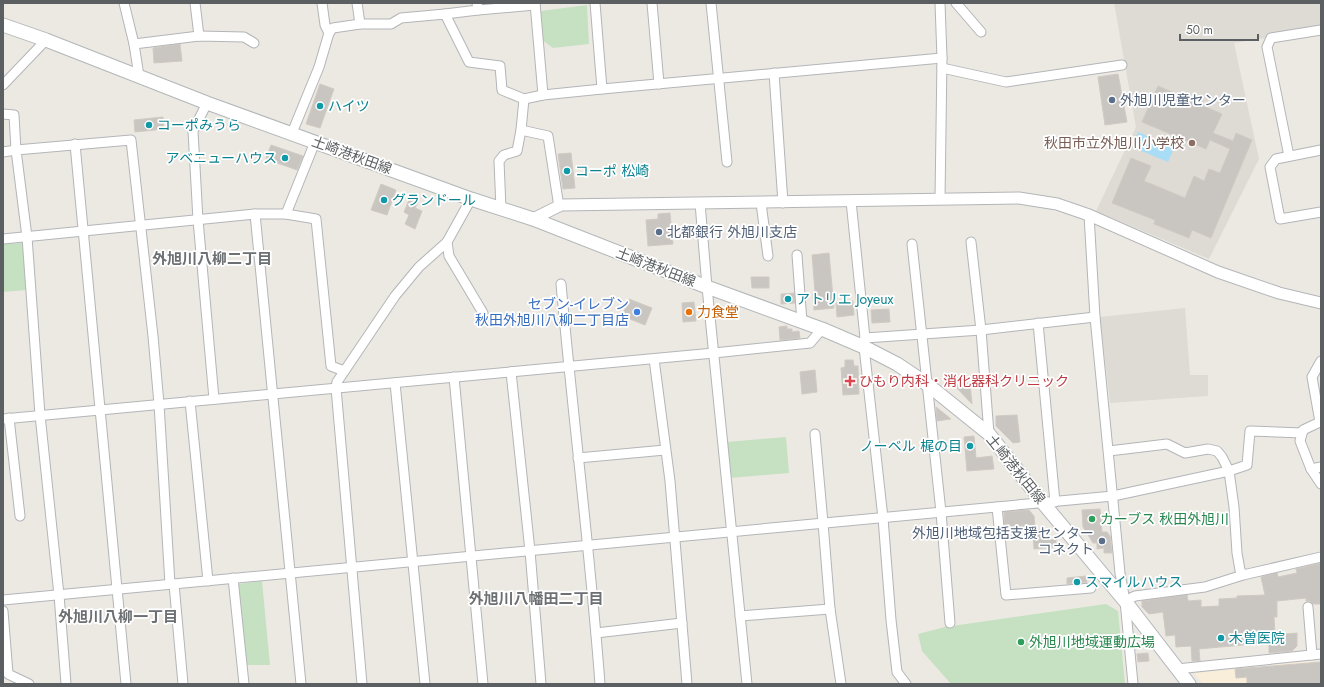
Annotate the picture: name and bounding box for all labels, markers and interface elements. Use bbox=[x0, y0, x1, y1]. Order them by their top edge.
scale bar bbox=[1180, 16, 1258, 42]
text: 50 m bbox=[1186, 21, 1213, 39]
place label: 外旭川児童センター bbox=[1120, 90, 1246, 110]
marker: 外旭川児童センター bbox=[1107, 95, 1117, 105]
place label: ハイツ bbox=[328, 96, 370, 116]
marker: ハイツ bbox=[315, 101, 325, 111]
place label: コーポみうら bbox=[157, 115, 241, 135]
marker: コーポみうら bbox=[144, 120, 154, 130]
street label: 土崎港秋田線 bbox=[309, 131, 395, 179]
place label: 秋田市立外旭川小学校 bbox=[1044, 133, 1184, 153]
marker: 秋田市立外旭川小学校 bbox=[1187, 138, 1197, 148]
place label: アベニューハウス bbox=[166, 148, 277, 168]
marker: アベニューハウス bbox=[280, 153, 290, 163]
place label: コーポ 松崎 bbox=[575, 161, 649, 181]
marker: コーポ 松崎 bbox=[562, 166, 572, 176]
place label: グランドール bbox=[392, 190, 476, 210]
marker: グランドール bbox=[379, 195, 389, 205]
place label: 北都銀行 外旭川支店 bbox=[667, 222, 797, 242]
marker: 北都銀行 外旭川支店 bbox=[654, 227, 664, 237]
street label: 土崎港秋田線 bbox=[613, 243, 699, 291]
district label: 外旭川八柳二丁目 bbox=[152, 248, 272, 270]
place label: アトリエ Joyeux bbox=[796, 289, 894, 309]
place label: セブン-イレブン 秋田外旭川八柳二丁目店 bbox=[475, 294, 629, 330]
marker: アトリエ Joyeux bbox=[783, 294, 793, 304]
place label: 力食堂 bbox=[697, 302, 739, 322]
marker: セブン-イレブン 秋田外旭川八柳二丁目店 bbox=[632, 307, 642, 317]
marker: 力食堂 bbox=[684, 307, 694, 317]
place label: ひもり内科・消化器科クリニック bbox=[859, 371, 1069, 391]
marker: ひもり内科・消化器科クリニック bbox=[844, 375, 856, 387]
street label: 土崎港秋田線 bbox=[982, 430, 1050, 508]
place label: ノーベル 梶の目 bbox=[860, 436, 962, 456]
marker: ノーベル 梶の目 bbox=[965, 441, 975, 451]
place label: カーブス 秋田外旭川 bbox=[1100, 509, 1229, 529]
marker: カーブス 秋田外旭川 bbox=[1087, 514, 1097, 524]
place label: 外旭川地域包括支援センター コネクト bbox=[912, 523, 1094, 559]
marker: 外旭川地域包括支援センター コネクト bbox=[1097, 536, 1107, 546]
place label: スマイルハウス bbox=[1085, 572, 1183, 592]
marker: スマイルハウス bbox=[1072, 577, 1082, 587]
district label: 外旭川八幡田二丁目 bbox=[468, 588, 604, 610]
district label: 外旭川八柳一丁目 bbox=[58, 606, 178, 628]
place label: 木曽医院 bbox=[1229, 628, 1285, 648]
place label: 外旭川地域運動広場 bbox=[1029, 632, 1155, 652]
marker: 木曽医院 bbox=[1216, 633, 1226, 643]
marker: 外旭川地域運動広場 bbox=[1016, 637, 1026, 647]

